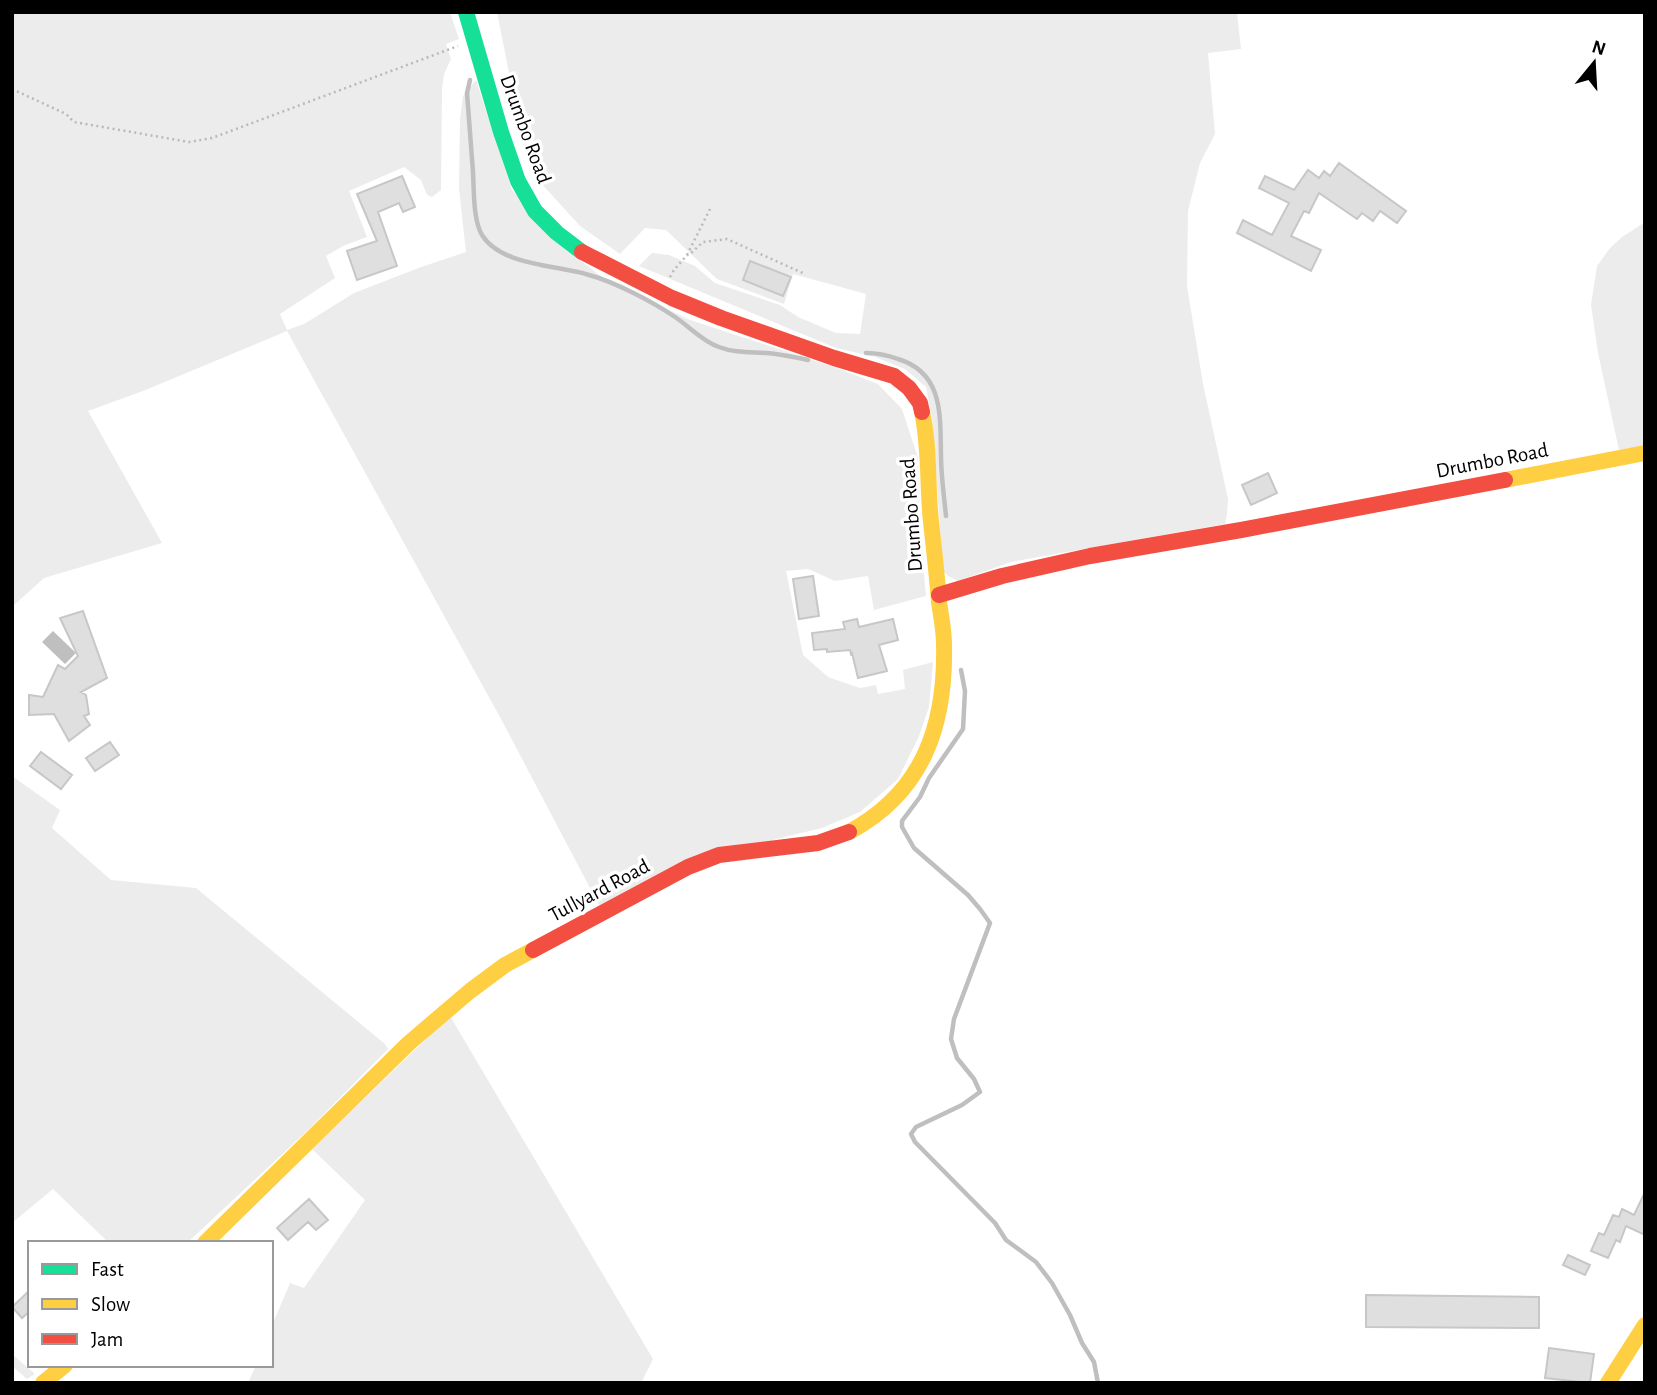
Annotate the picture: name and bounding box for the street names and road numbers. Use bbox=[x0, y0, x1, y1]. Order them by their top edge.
street label: Drumbo Road bbox=[496, 72, 555, 186]
street label: Drumbo Road bbox=[1434, 439, 1550, 482]
street label: Drumbo Road bbox=[897, 457, 926, 573]
street label: Tullyard Road bbox=[545, 855, 653, 926]

